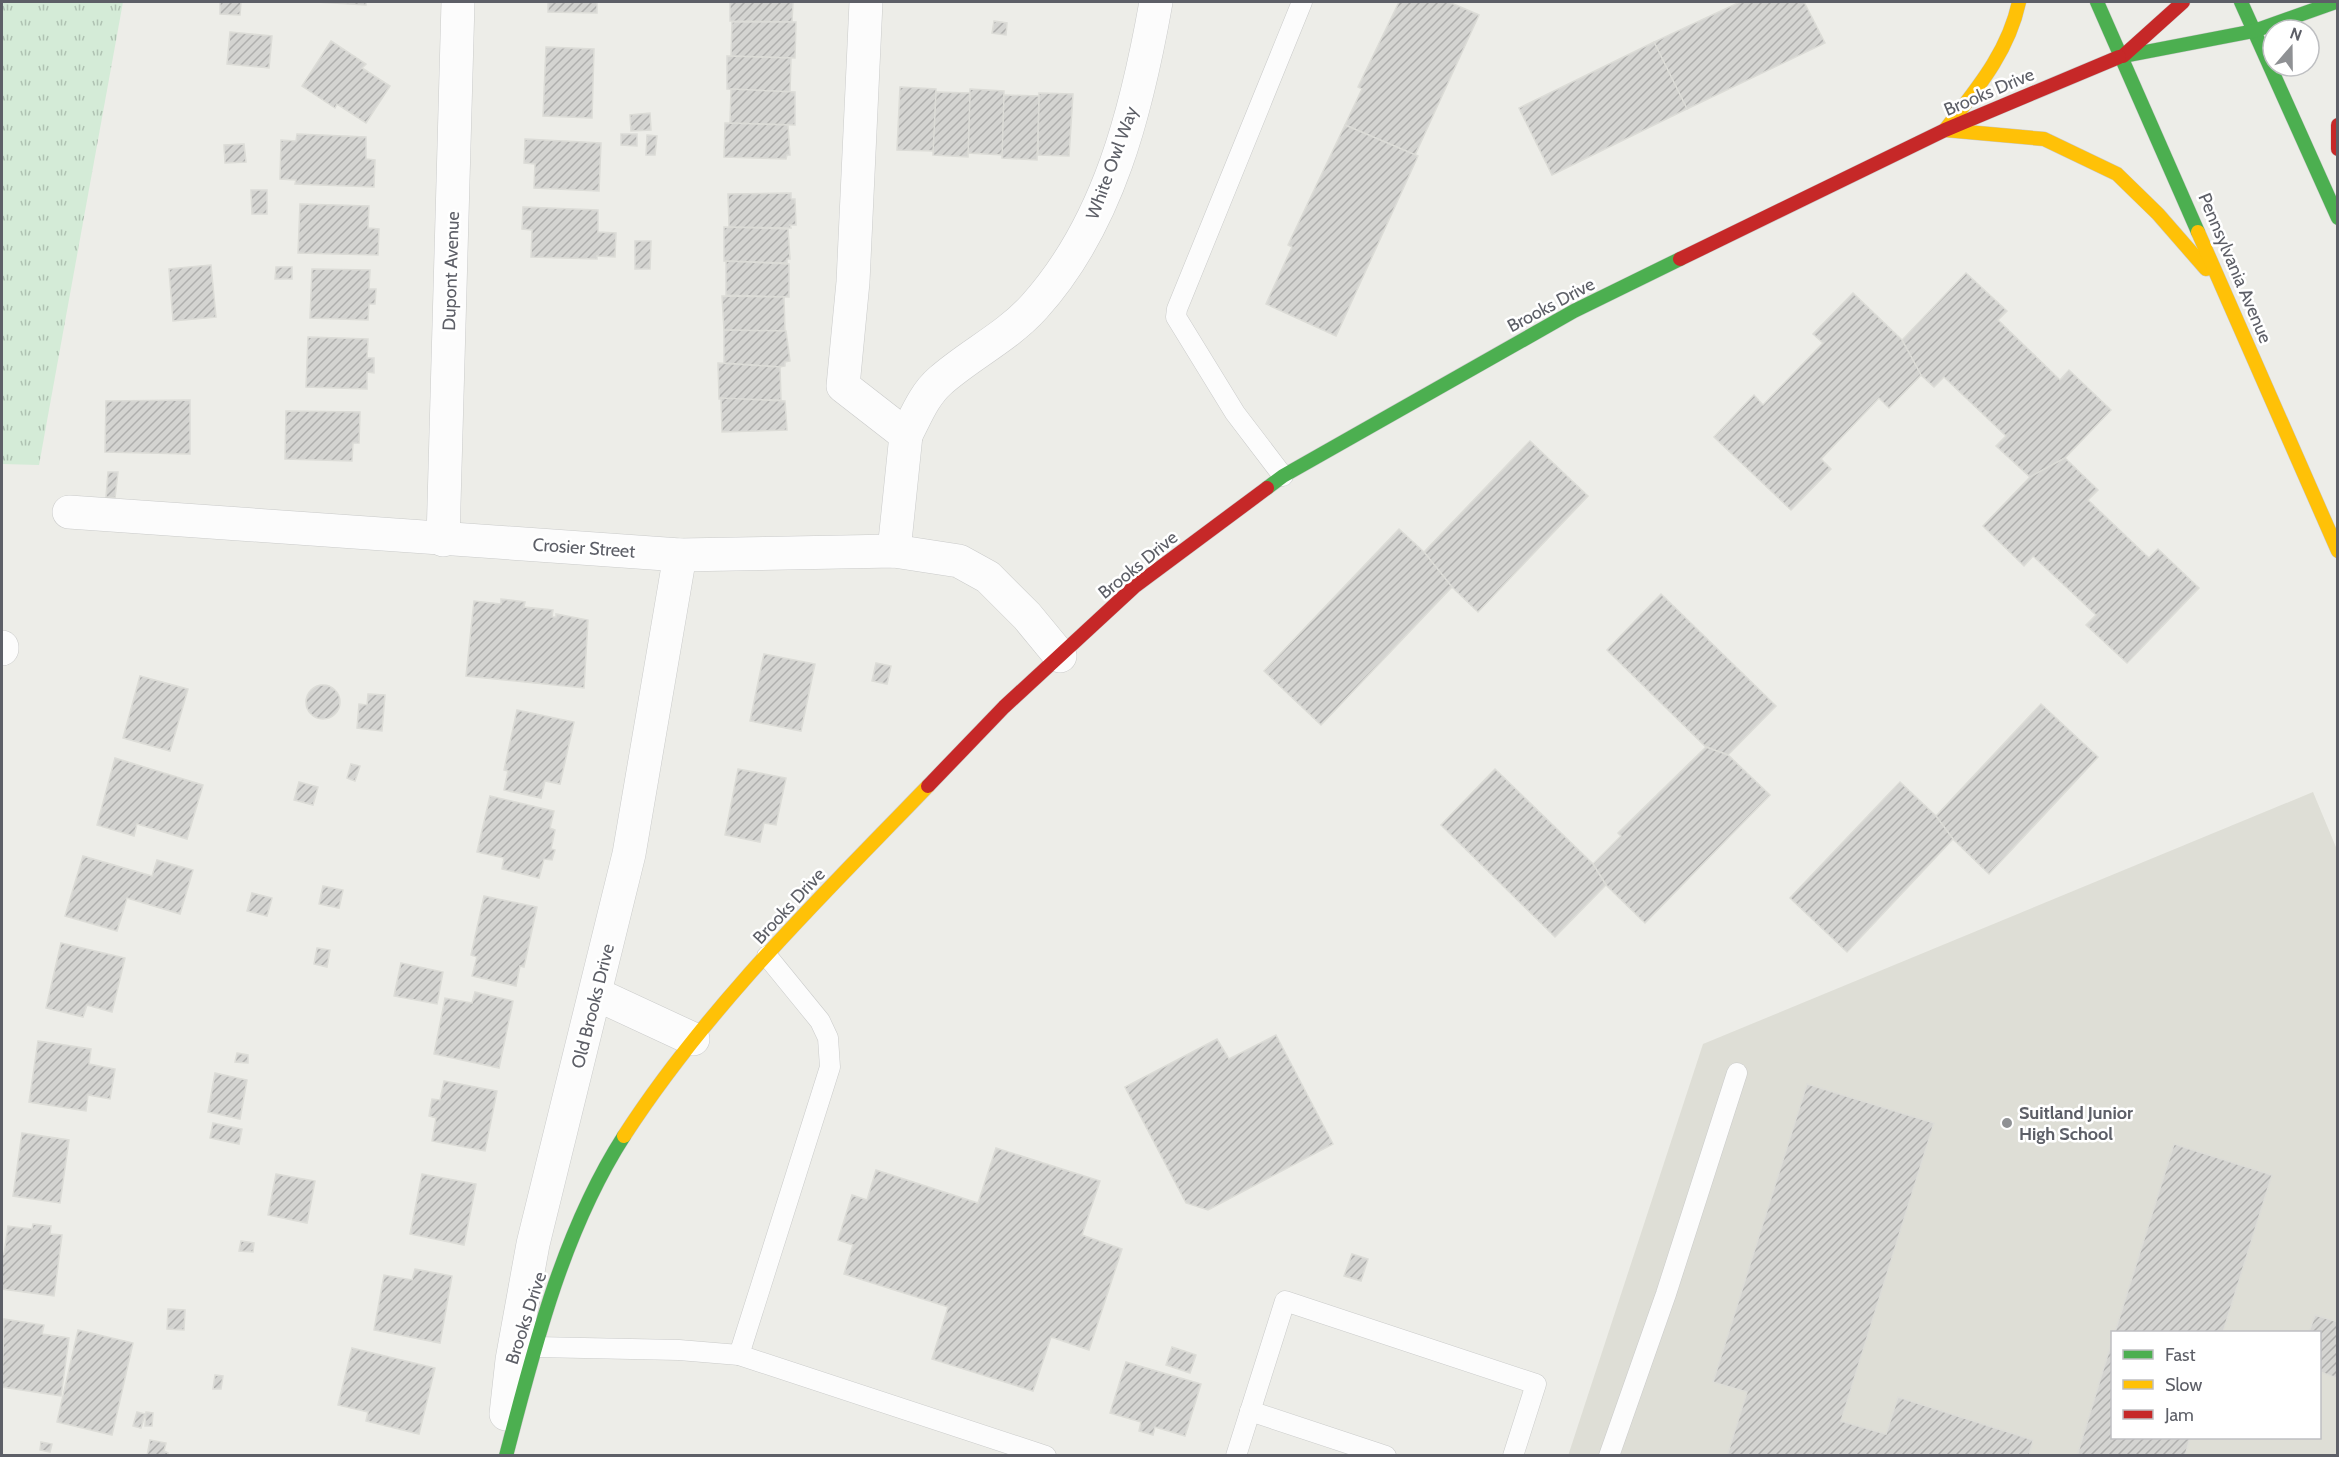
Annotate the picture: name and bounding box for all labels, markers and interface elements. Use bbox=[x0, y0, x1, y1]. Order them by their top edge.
north arrow bbox=[2261, 18, 2321, 78]
text: N bbox=[2287, 24, 2305, 45]
street label: Brooks Drive bbox=[1941, 63, 2037, 121]
street label: White Owl Way bbox=[1081, 103, 1143, 223]
street label: Pennsylvania Avenue bbox=[2193, 190, 2277, 346]
street label: Dupont Avenue bbox=[438, 211, 464, 331]
street label: Brooks Drive bbox=[1504, 273, 1598, 337]
street label: Brooks Drive bbox=[1094, 526, 1182, 604]
street label: Crosier Street bbox=[532, 533, 636, 563]
street label: Brooks Drive bbox=[748, 863, 830, 949]
street label: Old Brooks Drive bbox=[567, 941, 619, 1071]
place label: Suitland Junior High School bbox=[2019, 1102, 2133, 1145]
marker: Suitland Junior High School bbox=[2000, 1116, 2014, 1130]
street label: Brooks Drive bbox=[501, 1269, 551, 1367]
legend bbox=[2111, 1331, 2321, 1439]
text: Fast bbox=[2165, 1344, 2196, 1366]
text: Slow bbox=[2165, 1374, 2202, 1396]
text: Jam bbox=[2164, 1404, 2194, 1426]

